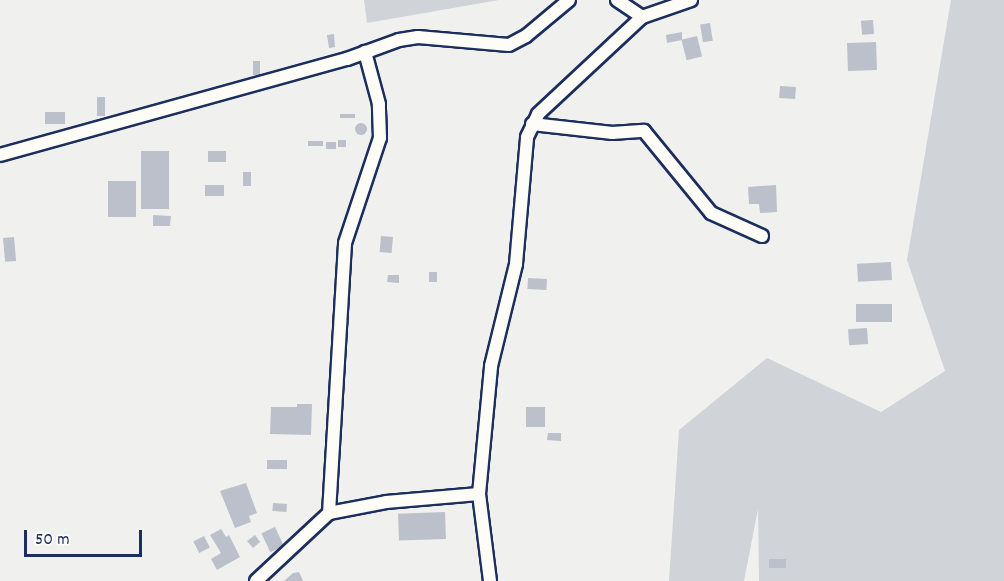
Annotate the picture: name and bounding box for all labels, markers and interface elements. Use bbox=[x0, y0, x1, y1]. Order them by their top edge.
scale bar bbox=[27, 518, 146, 556]
text: 50 m bbox=[35, 528, 70, 553]

